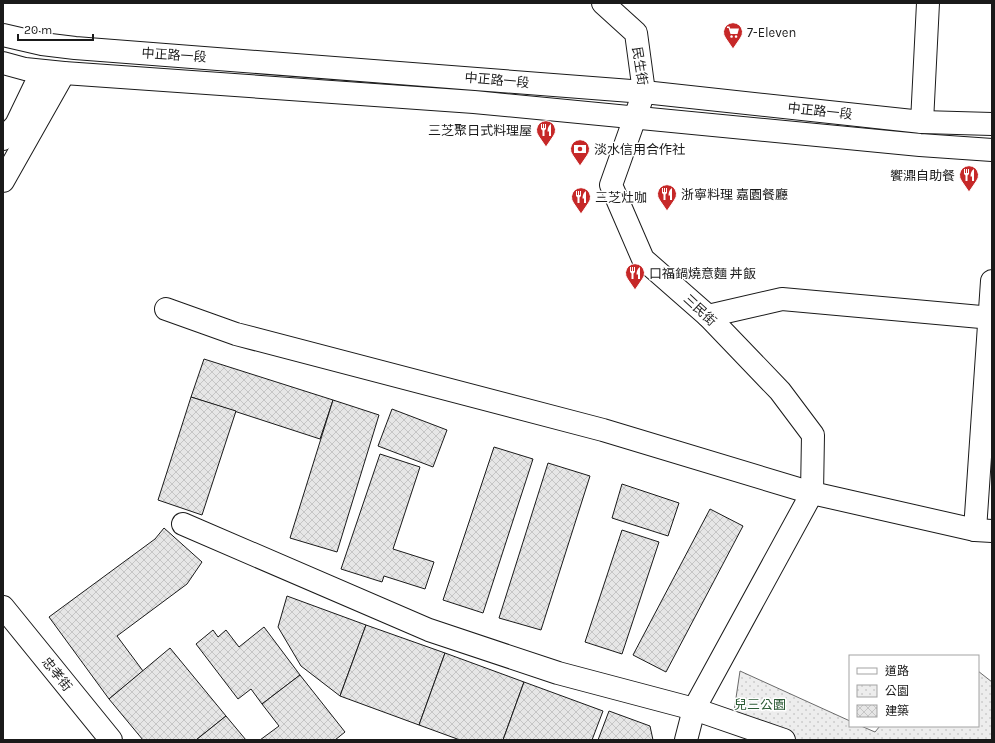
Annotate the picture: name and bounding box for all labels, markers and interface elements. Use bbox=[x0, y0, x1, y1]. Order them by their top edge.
scale bar bbox=[18, 16, 93, 42]
supermarket icon: 7-Eleven bbox=[722, 21, 744, 49]
text: 20 m bbox=[24, 23, 52, 37]
place label: 7-Eleven bbox=[747, 25, 796, 40]
street label: 中正路一段 bbox=[141, 45, 207, 65]
street label: 民生街 bbox=[630, 46, 650, 86]
street label: 中正路一段 bbox=[464, 70, 530, 90]
street label: 中正路一段 bbox=[787, 100, 853, 122]
restaurant icon: 三芝聚日式料理屋 bbox=[535, 119, 557, 147]
place label: 三芝聚日式料理屋 bbox=[428, 123, 532, 138]
bank icon: 淡水信用合作社 bbox=[569, 138, 591, 166]
place label: 淡水信用合作社 bbox=[594, 142, 685, 157]
restaurant icon: 饗濎自助餐 bbox=[958, 164, 980, 192]
place label: 饗濎自助餐 bbox=[890, 168, 955, 183]
restaurant icon: 浙寧料理 嘉園餐廳 bbox=[656, 183, 678, 211]
restaurant icon: 三芝灶咖 bbox=[570, 186, 592, 214]
place label: 浙寧料理 嘉園餐廳 bbox=[681, 187, 788, 202]
place label: 三芝灶咖 bbox=[595, 190, 647, 205]
restaurant icon: 口福鍋燒意麵 丼飯 bbox=[624, 262, 646, 290]
place label: 口福鍋燒意麵 丼飯 bbox=[649, 266, 756, 281]
street label: 三民街 bbox=[681, 291, 719, 329]
street label: 忠孝街 bbox=[39, 654, 75, 694]
legend bbox=[849, 655, 979, 727]
text: 道路 bbox=[885, 664, 909, 678]
text: 公園 bbox=[885, 684, 909, 698]
park label: 兒三公園 bbox=[734, 697, 786, 712]
text: 建築 bbox=[885, 704, 909, 718]

